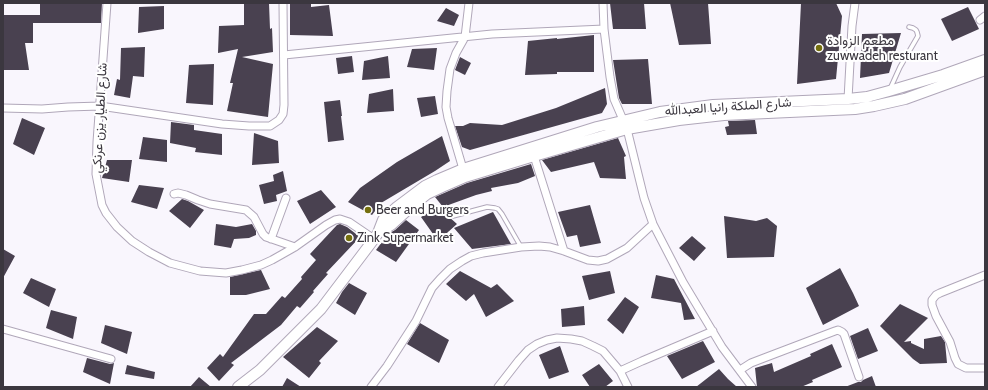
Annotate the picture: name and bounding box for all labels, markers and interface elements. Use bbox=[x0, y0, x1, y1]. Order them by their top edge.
place label: مطعم الزوادة zuwwadeh resturant bbox=[827, 33, 938, 64]
marker: مطعم الزوادة zuwwadeh resturant bbox=[814, 43, 824, 53]
street label: شارع الطيار يزن عرنكي bbox=[89, 62, 111, 174]
street label: شارع الملكة رانيا العبدالله bbox=[664, 95, 792, 119]
place label: Beer and Burgers bbox=[376, 202, 469, 218]
marker: Beer and Burgers bbox=[363, 205, 373, 215]
place label: Zink Supermarket bbox=[357, 230, 453, 246]
marker: Zink Supermarket bbox=[344, 233, 354, 243]

